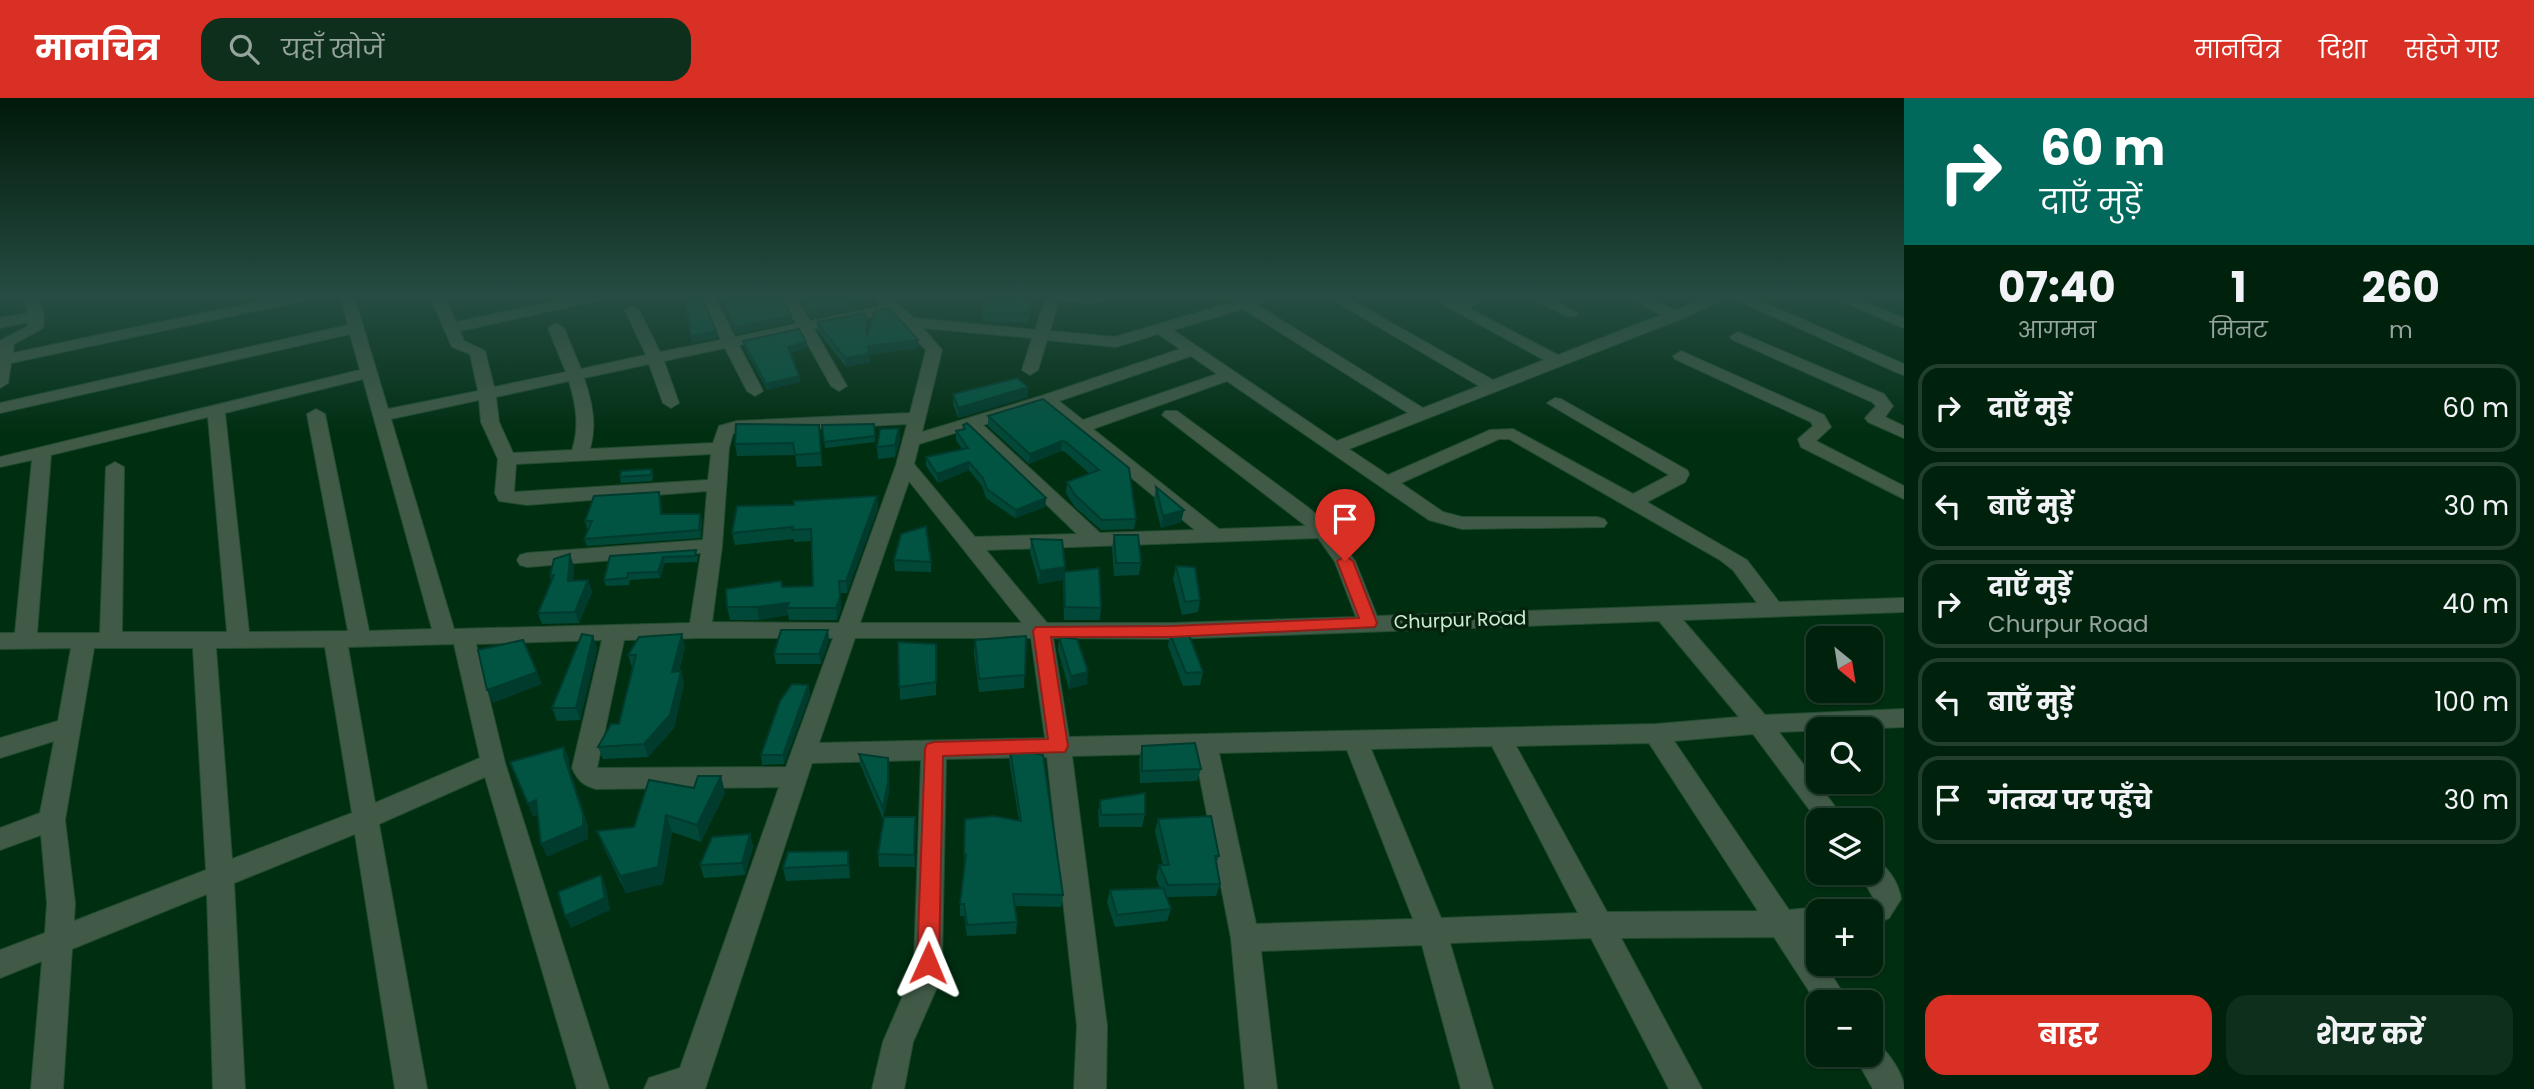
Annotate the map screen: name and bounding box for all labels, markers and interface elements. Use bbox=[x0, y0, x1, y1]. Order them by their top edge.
search box bbox=[201, 18, 691, 81]
text: मानचित्र bbox=[35, 25, 159, 72]
icon: search bbox=[225, 30, 263, 68]
text: यहाँ खोजें bbox=[281, 31, 384, 67]
text: मानचित्र bbox=[2195, 33, 2281, 66]
text: दिशा bbox=[2319, 33, 2367, 66]
text: सहेजे गए bbox=[2405, 33, 2499, 66]
text: 60 m bbox=[2040, 114, 2165, 182]
icon: right bbox=[1925, 126, 2016, 217]
text: दाएँ मुड़ें bbox=[2040, 179, 2142, 224]
text: 07:40 bbox=[1998, 258, 2116, 317]
text: 1 bbox=[2231, 258, 2247, 317]
text: 260 bbox=[2362, 258, 2440, 317]
text: आगमन bbox=[2017, 314, 2096, 346]
text: मिनट bbox=[2210, 314, 2268, 346]
text: m bbox=[2389, 314, 2413, 346]
icon: right bbox=[1929, 389, 1967, 427]
text: दाएँ मुड़ें bbox=[1988, 390, 2071, 426]
text: 60 m bbox=[2442, 390, 2509, 426]
icon: left bbox=[1929, 487, 1967, 525]
text: बाएँ मुड़ें bbox=[1988, 488, 2073, 524]
text: 30 m bbox=[2444, 488, 2509, 524]
pin bbox=[1315, 489, 1375, 561]
icon: arrive bbox=[1326, 500, 1364, 538]
text: दाएँ मुड़ें bbox=[1988, 569, 2071, 605]
icon: right bbox=[1929, 585, 1967, 623]
text: 40 m bbox=[2443, 586, 2509, 622]
street label: Churpur Road bbox=[1393, 604, 1527, 636]
text: Churpur Road bbox=[1988, 608, 2149, 640]
north arrow bbox=[1806, 626, 1883, 704]
map controls bbox=[1806, 626, 1883, 1067]
icon: left bbox=[1929, 683, 1967, 721]
text: बाएँ मुड़ें bbox=[1988, 684, 2073, 720]
text: 100 m bbox=[2434, 684, 2509, 720]
button: search bbox=[1806, 717, 1883, 794]
icon: arrive bbox=[1929, 781, 1967, 819]
text: गंतव्य पर पहुँचे bbox=[1988, 782, 2152, 818]
text: 30 m bbox=[2444, 782, 2509, 818]
button: layers bbox=[1806, 808, 1883, 885]
button: + bbox=[1806, 899, 1883, 976]
position arrow bbox=[891, 926, 965, 1000]
button: − bbox=[1806, 990, 1883, 1067]
button: बाहर bbox=[1925, 995, 2212, 1075]
button: शेयर करें bbox=[2226, 995, 2513, 1075]

